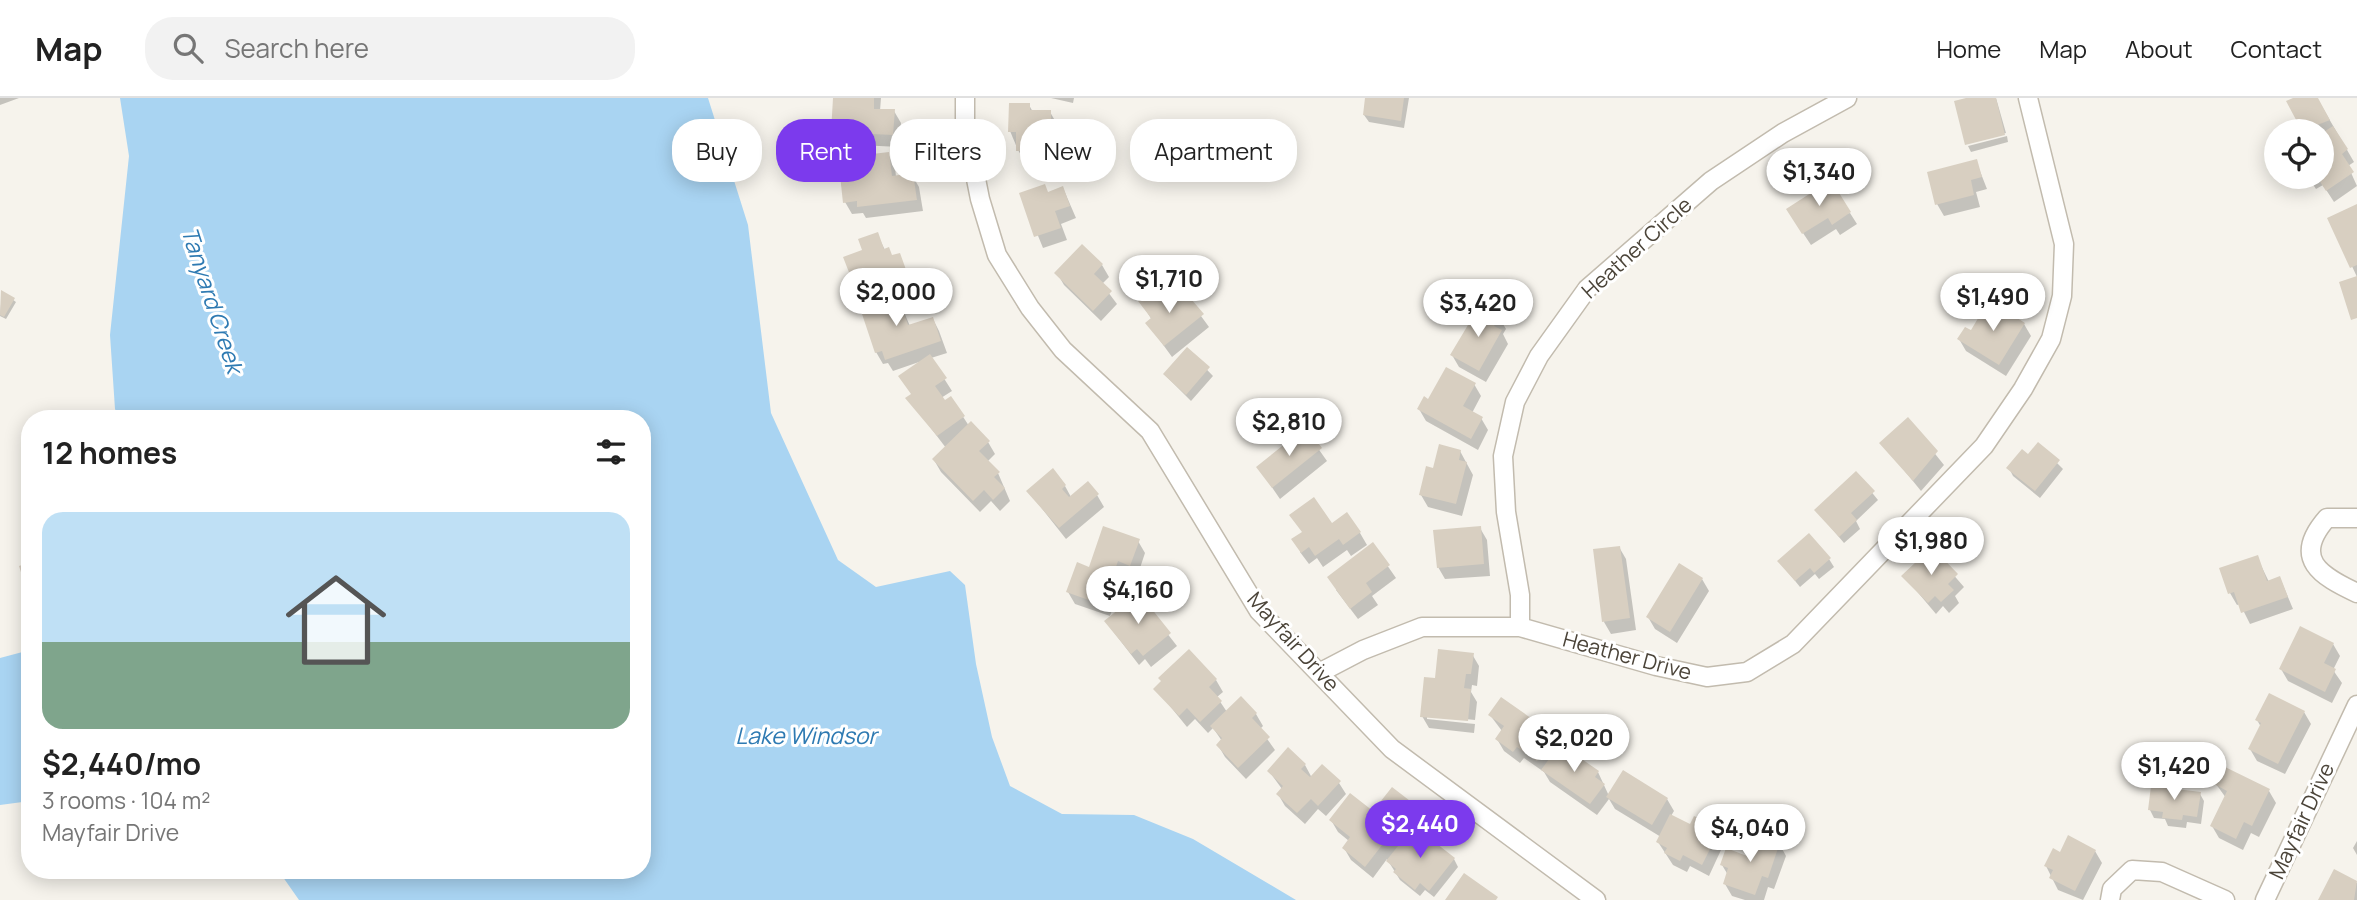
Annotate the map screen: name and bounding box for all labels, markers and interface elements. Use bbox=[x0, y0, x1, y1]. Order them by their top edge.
search box bbox=[145, 17, 635, 80]
text: Map bbox=[35, 26, 103, 71]
icon: search bbox=[169, 29, 207, 67]
text: Search here bbox=[225, 30, 369, 66]
text: Home bbox=[1936, 32, 2001, 65]
text: Map bbox=[2039, 32, 2087, 65]
text: About bbox=[2125, 32, 2193, 65]
text: Contact bbox=[2231, 32, 2322, 65]
chip: Buy bbox=[672, 119, 762, 182]
chip: Rent bbox=[776, 119, 876, 182]
chip: Filters bbox=[890, 119, 1006, 182]
chip: New bbox=[1020, 119, 1116, 182]
chip: Apartment bbox=[1130, 119, 1297, 182]
map controls bbox=[2264, 119, 2334, 189]
button: locate bbox=[2264, 119, 2334, 189]
pin: $1,340 bbox=[1762, 148, 1876, 208]
text: $1,340 bbox=[1782, 155, 1856, 187]
street label: Heather Circle bbox=[1575, 190, 1697, 304]
water label: Tanyard Creek bbox=[174, 223, 253, 380]
pin: $1,710 bbox=[1112, 256, 1226, 315]
text: $1,710 bbox=[1135, 262, 1203, 294]
pin: $2,000 bbox=[839, 268, 953, 328]
pin: $1,490 bbox=[1936, 274, 2050, 333]
text: $2,000 bbox=[856, 275, 936, 307]
pin: $3,420 bbox=[1421, 280, 1535, 339]
text: $1,490 bbox=[1956, 280, 2030, 312]
text: $3,420 bbox=[1439, 286, 1517, 318]
pin: $2,810 bbox=[1232, 398, 1346, 458]
text: $2,810 bbox=[1252, 405, 1326, 437]
text: 12 homes bbox=[42, 432, 177, 473]
icon: filters bbox=[592, 433, 630, 471]
pin: $1,980 bbox=[1874, 518, 1988, 577]
text: $1,980 bbox=[1894, 524, 1968, 556]
icon: home bbox=[273, 557, 399, 683]
pin: $4,160 bbox=[1081, 566, 1195, 626]
text: $4,160 bbox=[1102, 573, 1174, 605]
street label: Mayfair Drive bbox=[1241, 585, 1346, 697]
street label: Heather Drive bbox=[1560, 624, 1695, 686]
pin: $2,020 bbox=[1517, 714, 1631, 774]
water label: Lake Windsor bbox=[735, 719, 879, 751]
text: $2,020 bbox=[1534, 721, 1614, 753]
pin: $1,420 bbox=[2117, 742, 2231, 802]
text: $2,440/mo bbox=[42, 743, 201, 784]
text: $1,420 bbox=[2137, 749, 2211, 781]
street label: Mayfair Drive bbox=[2262, 758, 2340, 883]
text: 3 rooms · 104 m² bbox=[42, 784, 210, 816]
pin: $2,440 bbox=[1363, 800, 1477, 860]
pin: $4,040 bbox=[1693, 804, 1807, 864]
text: $2,440 bbox=[1381, 807, 1459, 839]
text: $4,040 bbox=[1710, 811, 1790, 843]
text: Mayfair Drive bbox=[42, 816, 179, 848]

